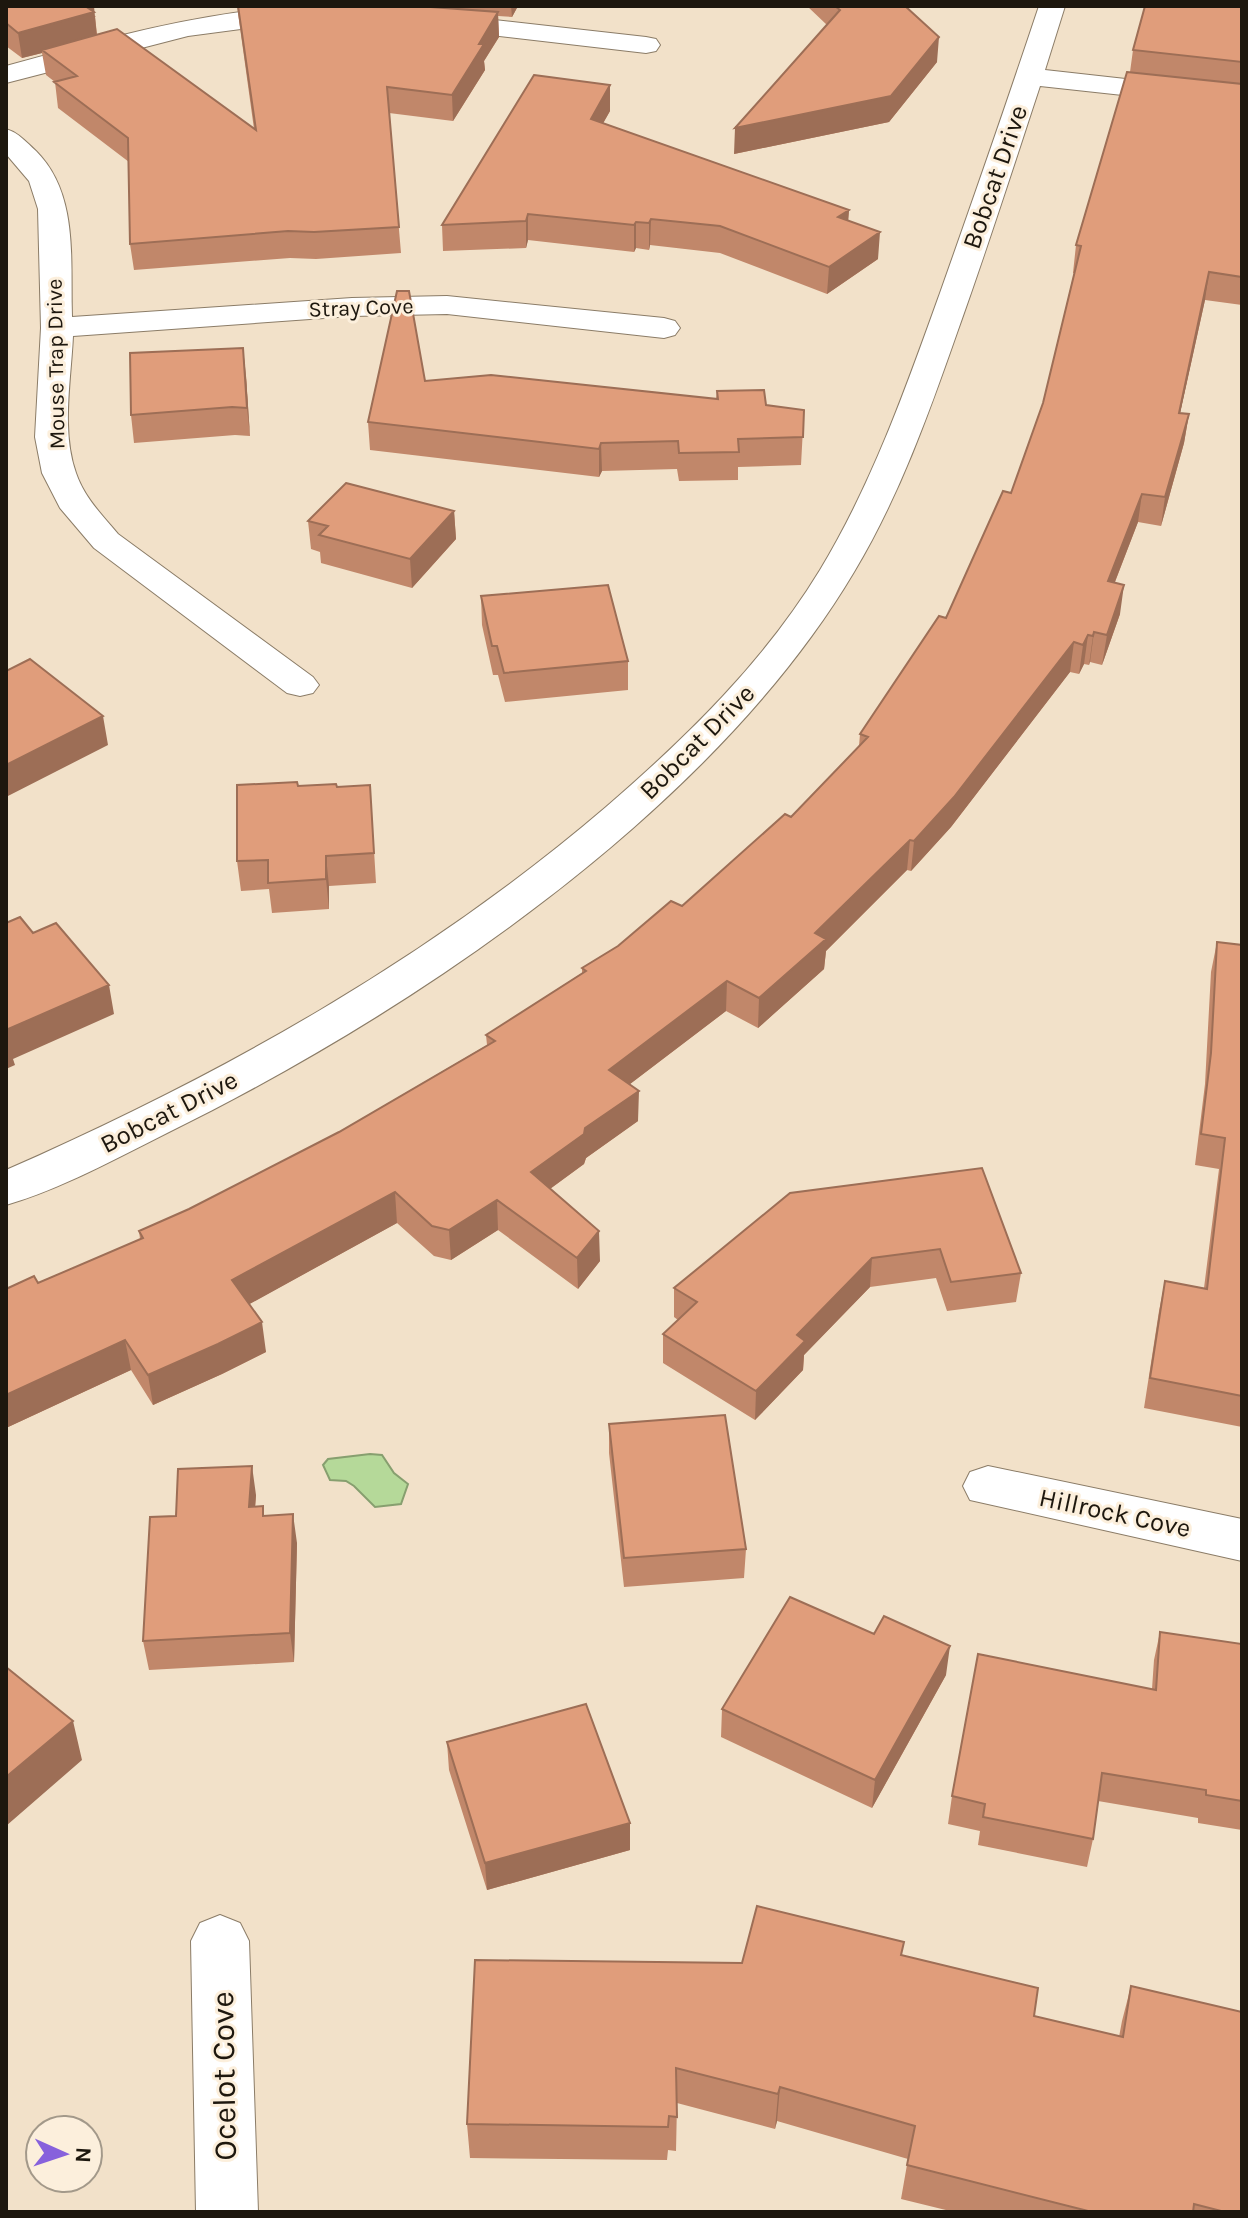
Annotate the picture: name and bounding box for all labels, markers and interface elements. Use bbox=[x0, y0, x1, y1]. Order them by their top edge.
street label: Bobcat Drive bbox=[956, 101, 1034, 253]
street label: Mouse Trap Drive bbox=[42, 278, 70, 450]
street label: Stray Cove bbox=[308, 293, 414, 323]
street label: Bobcat Drive bbox=[633, 678, 761, 806]
street label: Bobcat Drive bbox=[95, 1064, 243, 1160]
street label: Hillrock Cove bbox=[1036, 1482, 1194, 1544]
street label: Ocelot Cove bbox=[204, 1991, 244, 2161]
north arrow bbox=[24, 2114, 104, 2194]
text: N bbox=[70, 2146, 96, 2164]

